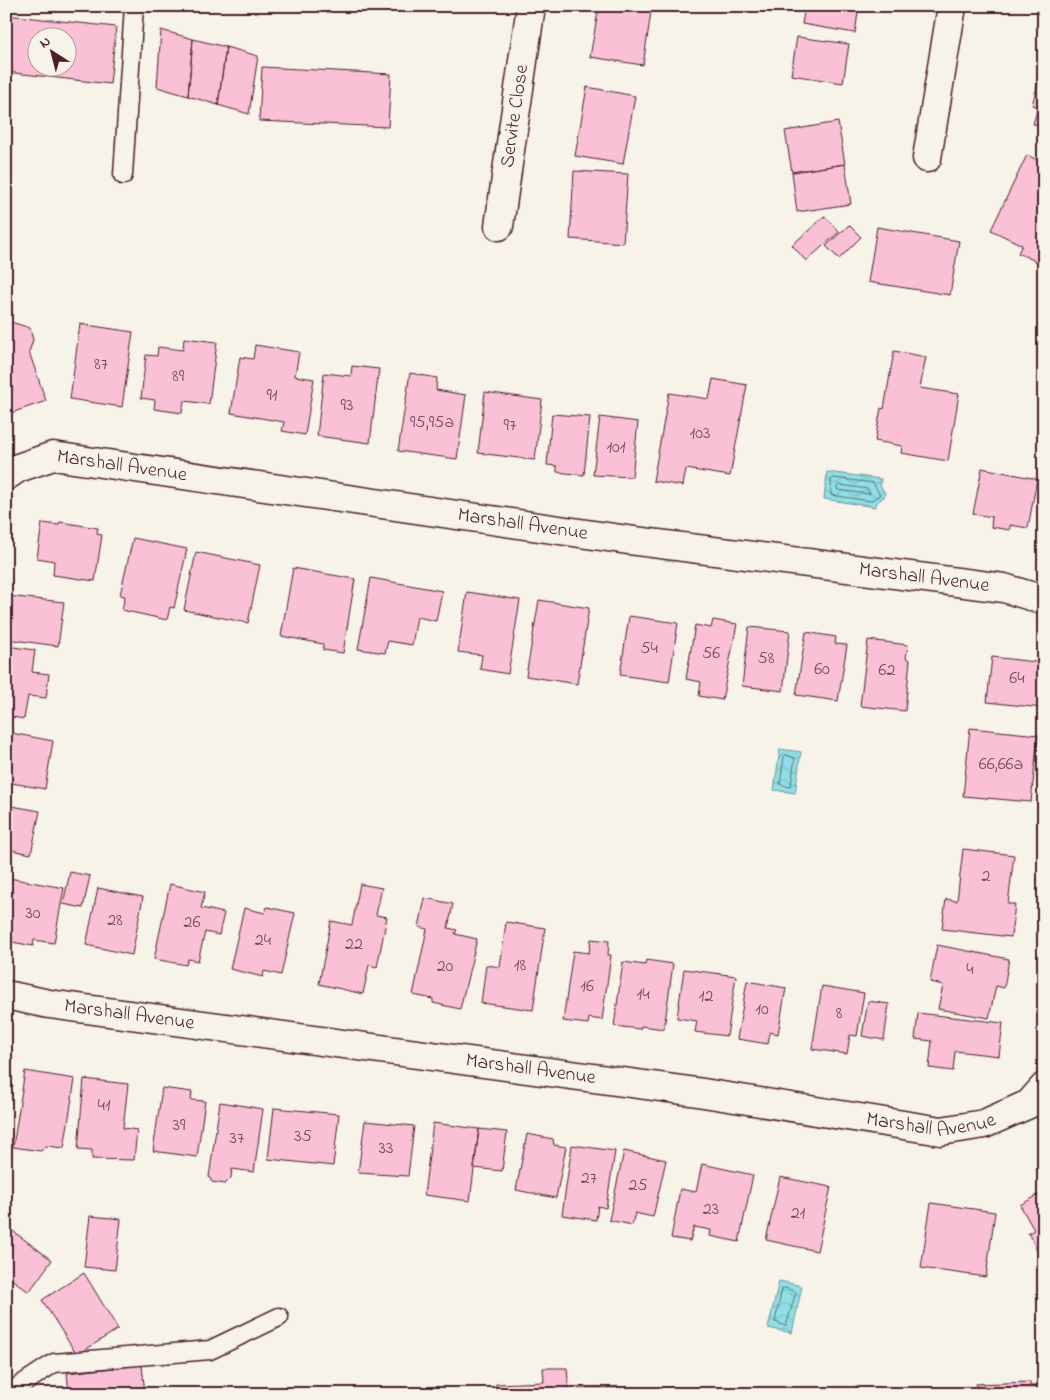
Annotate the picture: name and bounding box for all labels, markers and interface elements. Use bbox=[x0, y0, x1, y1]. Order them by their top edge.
north arrow bbox=[28, 28, 78, 78]
text: N bbox=[35, 31, 55, 54]
street label: Servite Close bbox=[493, 63, 537, 170]
house number: 87 bbox=[94, 352, 109, 378]
house number: 89 bbox=[172, 364, 185, 390]
house number: 91 bbox=[266, 383, 278, 409]
house number: 93 bbox=[341, 393, 353, 419]
house number: 95,95a bbox=[410, 410, 454, 436]
house number: 97 bbox=[504, 413, 517, 439]
house number: 103 bbox=[690, 421, 710, 447]
house number: 101 bbox=[606, 435, 626, 461]
street label: Marshall Avenue bbox=[55, 442, 189, 490]
street label: Marshall Avenue bbox=[456, 501, 590, 548]
street label: Marshall Avenue bbox=[857, 555, 991, 600]
house number: 54 bbox=[640, 636, 658, 662]
house number: 56 bbox=[702, 641, 720, 667]
house number: 58 bbox=[757, 646, 775, 672]
house number: 60 bbox=[814, 657, 830, 683]
house number: 62 bbox=[879, 658, 895, 684]
house number: 64 bbox=[1009, 666, 1025, 692]
house number: 66,66a bbox=[979, 752, 1023, 778]
house number: 2 bbox=[982, 864, 991, 890]
house number: 30 bbox=[25, 901, 41, 927]
house number: 28 bbox=[107, 908, 123, 934]
house number: 26 bbox=[184, 910, 201, 936]
house number: 24 bbox=[255, 928, 272, 954]
house number: 22 bbox=[345, 932, 363, 958]
house number: 18 bbox=[514, 953, 526, 979]
house number: 20 bbox=[437, 954, 454, 980]
house number: 4 bbox=[966, 957, 974, 983]
house number: 16 bbox=[580, 974, 594, 1000]
house number: 14 bbox=[636, 982, 650, 1008]
house number: 12 bbox=[699, 984, 713, 1010]
street label: Marshall Avenue bbox=[62, 992, 196, 1038]
house number: 10 bbox=[755, 997, 769, 1023]
house number: 8 bbox=[836, 1001, 843, 1027]
street label: Marshall Avenue bbox=[464, 1046, 598, 1093]
house number: 41 bbox=[97, 1093, 111, 1119]
street label: Marshall Avenue bbox=[864, 1105, 1001, 1146]
house number: 39 bbox=[173, 1113, 186, 1139]
house number: 35 bbox=[294, 1124, 312, 1150]
house number: 37 bbox=[230, 1126, 245, 1152]
house number: 33 bbox=[379, 1136, 393, 1162]
house number: 27 bbox=[581, 1166, 598, 1192]
house number: 25 bbox=[628, 1173, 648, 1199]
house number: 23 bbox=[703, 1197, 719, 1223]
house number: 21 bbox=[791, 1201, 806, 1227]

